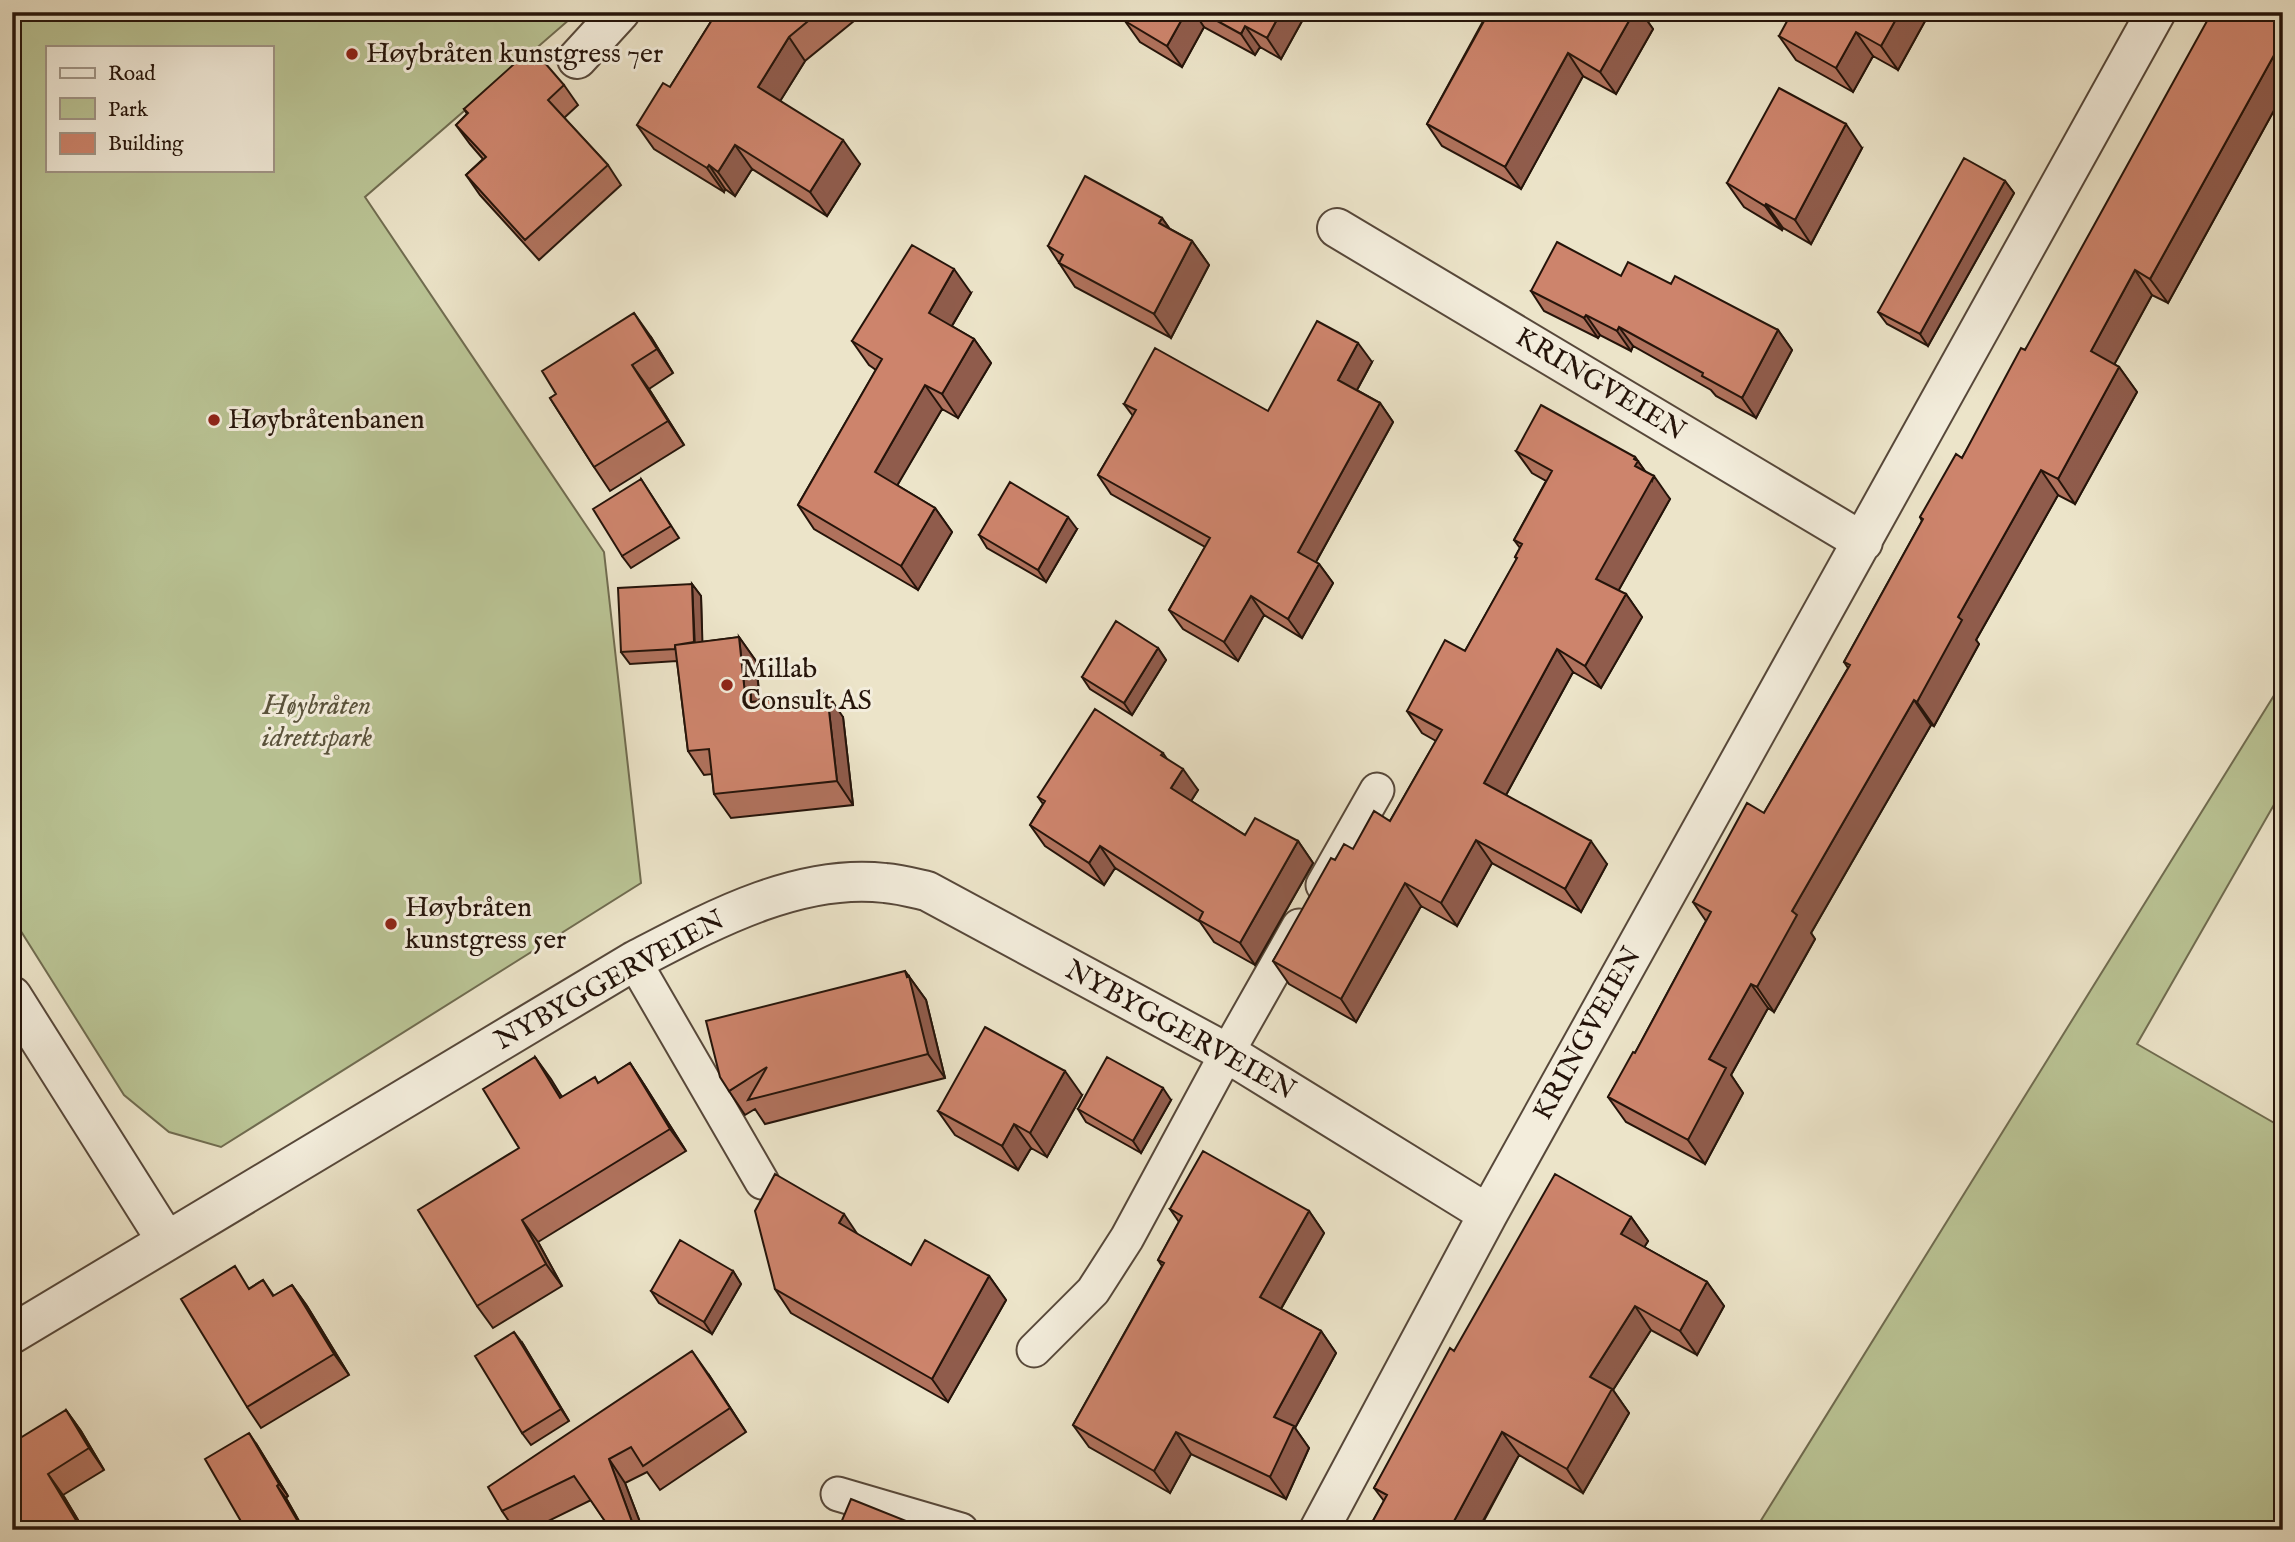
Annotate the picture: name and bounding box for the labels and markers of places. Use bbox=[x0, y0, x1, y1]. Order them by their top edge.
place label: Høybråten kunstgress 7er bbox=[366, 37, 663, 72]
marker: Høybråten kunstgress 7er bbox=[344, 46, 360, 62]
place label: Høybråtenbanen bbox=[228, 403, 425, 438]
marker: Høybråtenbanen bbox=[206, 412, 222, 428]
place label: Millab Consult AS bbox=[741, 652, 872, 719]
marker: Millab Consult AS bbox=[719, 677, 735, 693]
place label: Høybråten kunstgress 5er bbox=[405, 891, 566, 958]
marker: Høybråten kunstgress 5er bbox=[383, 916, 399, 932]

